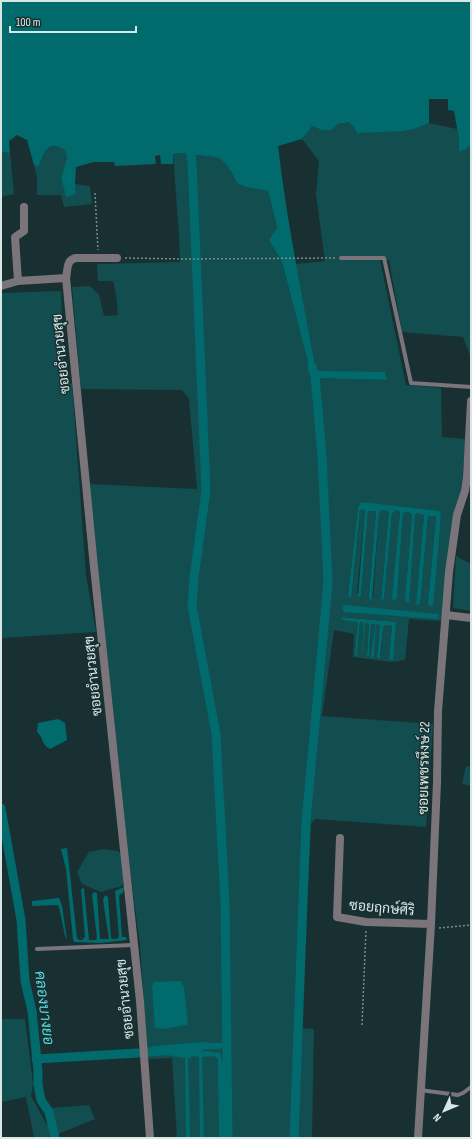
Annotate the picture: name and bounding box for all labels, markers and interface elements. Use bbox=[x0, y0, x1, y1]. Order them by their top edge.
scale bar bbox=[10, 8, 136, 34]
text: 100 m bbox=[16, 15, 41, 30]
street label: ซอยอำนวยสุข bbox=[48, 313, 75, 395]
street label: ซอยอำนวยสุข bbox=[80, 635, 107, 717]
street label: ซอยเพชรหึงษ์ 22 bbox=[414, 721, 433, 815]
street label: ซอยฤกษ์ศิริ bbox=[349, 896, 416, 919]
street label: ซอยอำนวยสุข bbox=[112, 958, 139, 1040]
water label: คลองบางยอ bbox=[30, 970, 58, 1046]
north arrow bbox=[424, 1091, 464, 1131]
text: N bbox=[430, 1111, 444, 1124]

